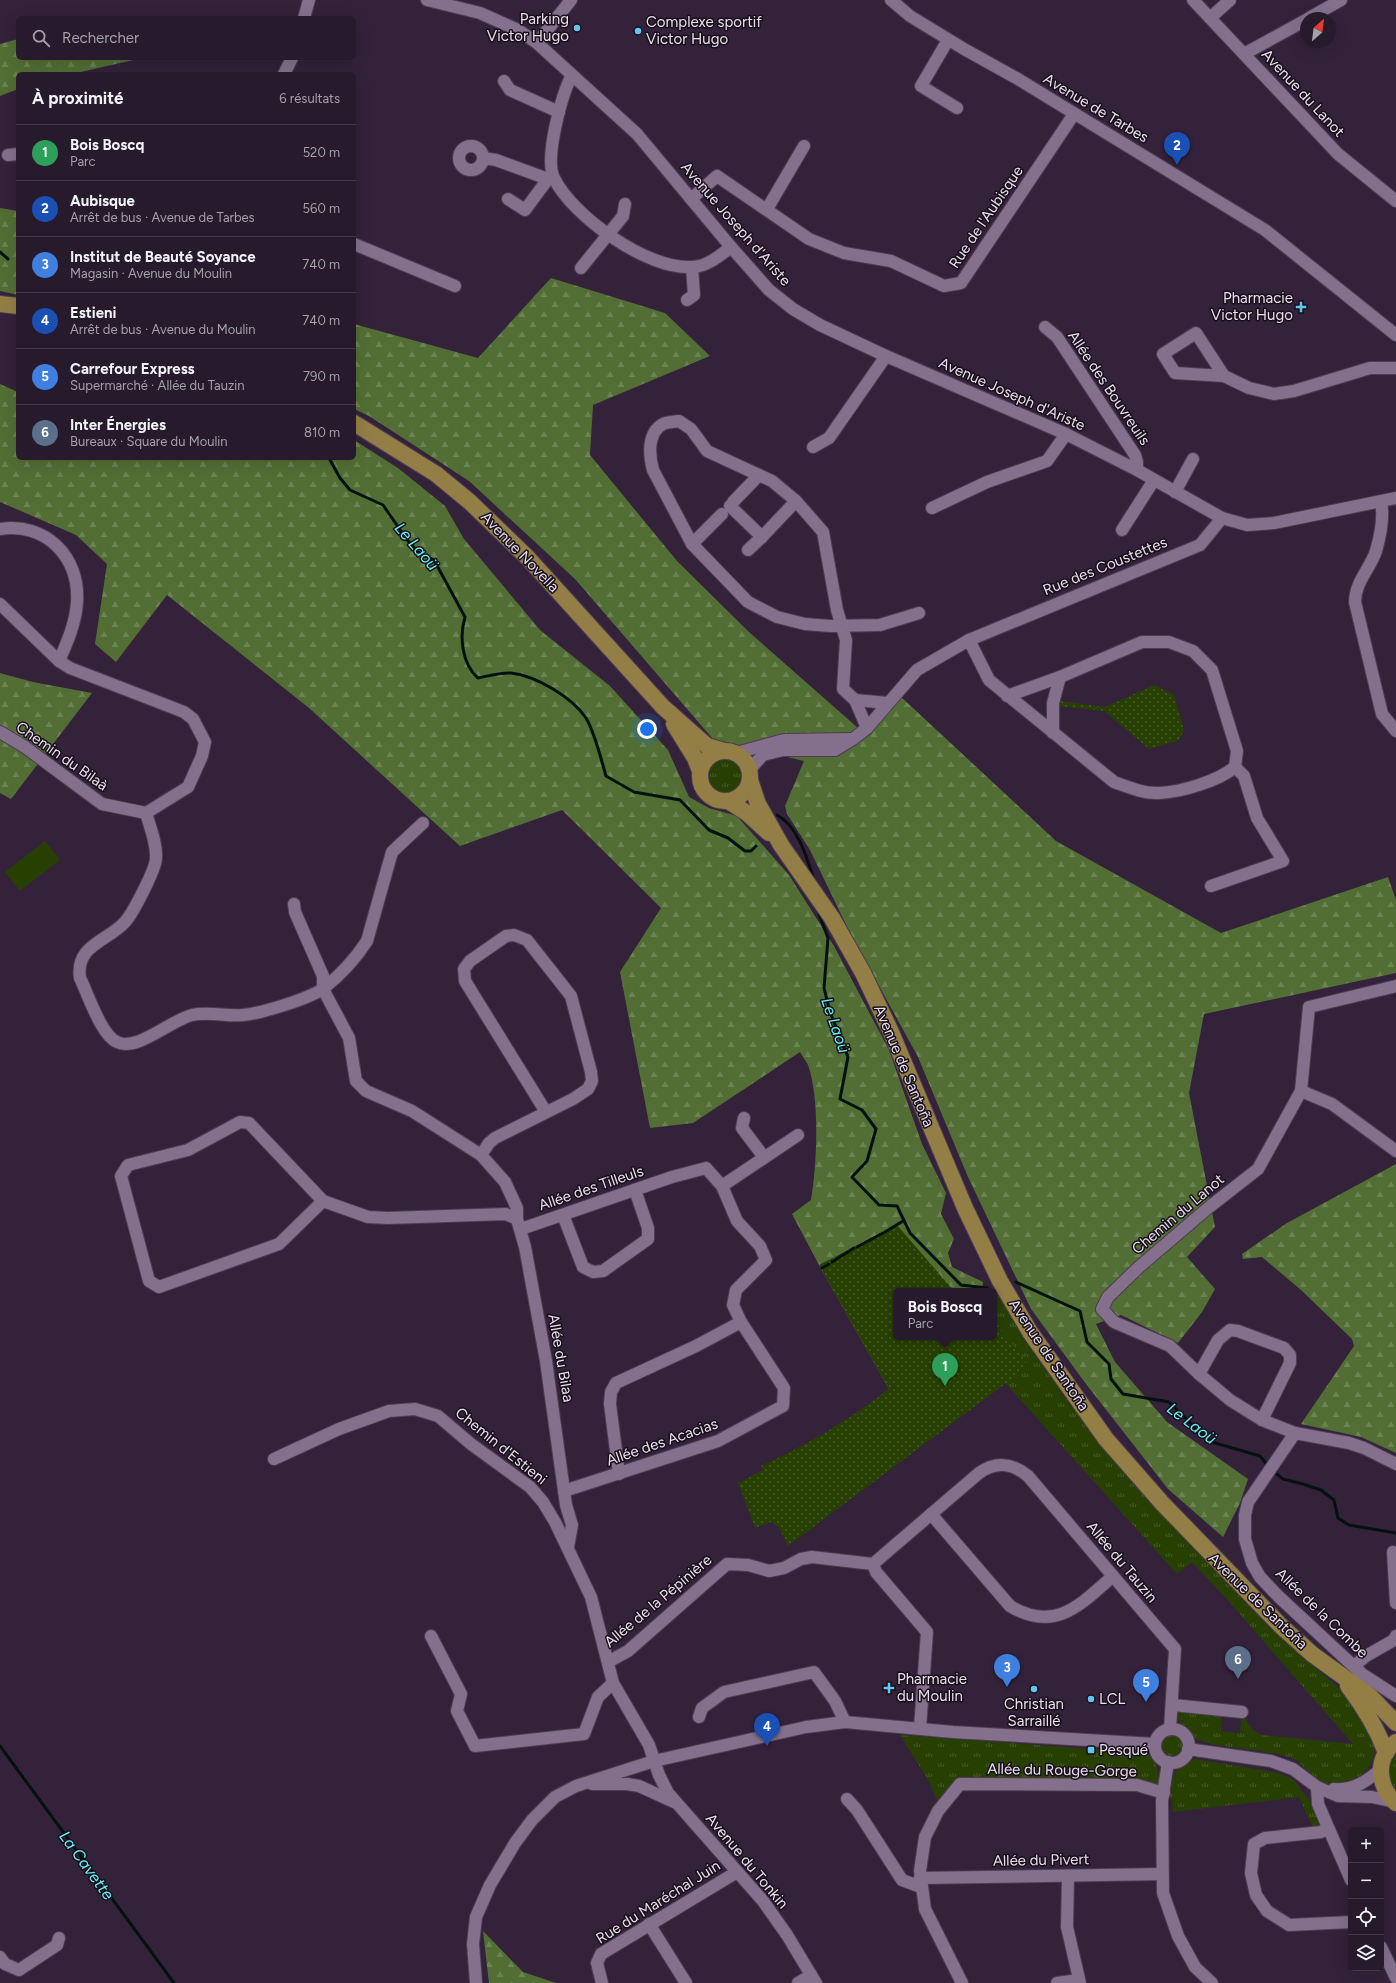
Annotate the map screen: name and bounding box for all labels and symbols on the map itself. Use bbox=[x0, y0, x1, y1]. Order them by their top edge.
place label: Parking Victor Hugo bbox=[487, 10, 569, 45]
north arrow bbox=[1300, 12, 1336, 48]
place label: Complexe sportif Victor Hugo bbox=[646, 13, 762, 48]
marker: Parking Victor Hugo bbox=[572, 23, 582, 33]
marker: Complexe sportif Victor Hugo bbox=[633, 26, 643, 36]
street label: Avenue du Lanot bbox=[1258, 45, 1349, 141]
street label: Avenue de Tarbes bbox=[1040, 70, 1152, 146]
pin: 2 bbox=[1164, 132, 1190, 165]
street label: Avenue Joseph d'Ariste bbox=[677, 158, 795, 290]
street label: Rue de l'Aubisque bbox=[945, 162, 1027, 272]
place label: Pharmacie Victor Hugo bbox=[1211, 289, 1293, 324]
marker: Pharmacie Victor Hugo bbox=[1296, 302, 1306, 312]
street label: Allée des Bouvreuils bbox=[1064, 327, 1154, 449]
street label: Avenue Joseph d'Ariste bbox=[936, 354, 1088, 434]
street label: Avenue Novella bbox=[477, 508, 563, 596]
water label: Le Laoü bbox=[391, 519, 443, 574]
street label: Rue des Coustettes bbox=[1040, 533, 1170, 599]
street label: Chemin du Bilaà bbox=[13, 718, 111, 794]
your location bbox=[637, 719, 657, 739]
water label: Le Laoü bbox=[817, 995, 854, 1055]
street label: Avenue de Santoña bbox=[870, 1002, 938, 1130]
street label: Allée des Tilleuls bbox=[536, 1162, 646, 1214]
street label: Chemin du Lanot bbox=[1128, 1170, 1228, 1258]
street label: Avenue de Santoña bbox=[1005, 1296, 1093, 1414]
street label: Allée du Bilaa bbox=[544, 1313, 578, 1403]
pin: 1 bbox=[932, 1353, 958, 1386]
water label: Le Laoü bbox=[1163, 1399, 1220, 1448]
street label: Chemin d'Estieni bbox=[452, 1404, 550, 1488]
street label: Allée des Acacias bbox=[604, 1415, 720, 1469]
street label: Allée du Tauzin bbox=[1083, 1518, 1161, 1606]
street label: Avenue de Santoña bbox=[1205, 1549, 1311, 1653]
street label: Allée de la Pépinière bbox=[601, 1551, 715, 1651]
street label: Allée de la Combe bbox=[1272, 1564, 1372, 1662]
pin: 6 bbox=[1225, 1646, 1251, 1679]
pin: 3 bbox=[994, 1654, 1020, 1687]
pin: 5 bbox=[1133, 1669, 1159, 1702]
place label: Pharmacie du Moulin bbox=[897, 1670, 967, 1705]
marker: Pharmacie du Moulin bbox=[884, 1683, 894, 1693]
marker: Christian Sarraillé bbox=[1029, 1684, 1039, 1694]
place label: LCL bbox=[1099, 1690, 1126, 1708]
marker: LCL bbox=[1086, 1694, 1096, 1704]
place label: Christian Sarraillé bbox=[1004, 1695, 1064, 1730]
pin: 4 bbox=[754, 1713, 780, 1746]
place label: Pesqué bbox=[1099, 1741, 1148, 1759]
marker: Pesqué bbox=[1086, 1745, 1096, 1755]
street label: Allée du Rouge-Gorge bbox=[987, 1760, 1137, 1780]
street label: Avenue du Tonkin bbox=[702, 1810, 792, 1912]
water label: La Cavette bbox=[55, 1827, 118, 1904]
street label: Allée du Pivert bbox=[993, 1850, 1090, 1870]
street label: Rue du Maréchal Juin bbox=[592, 1856, 724, 1948]

